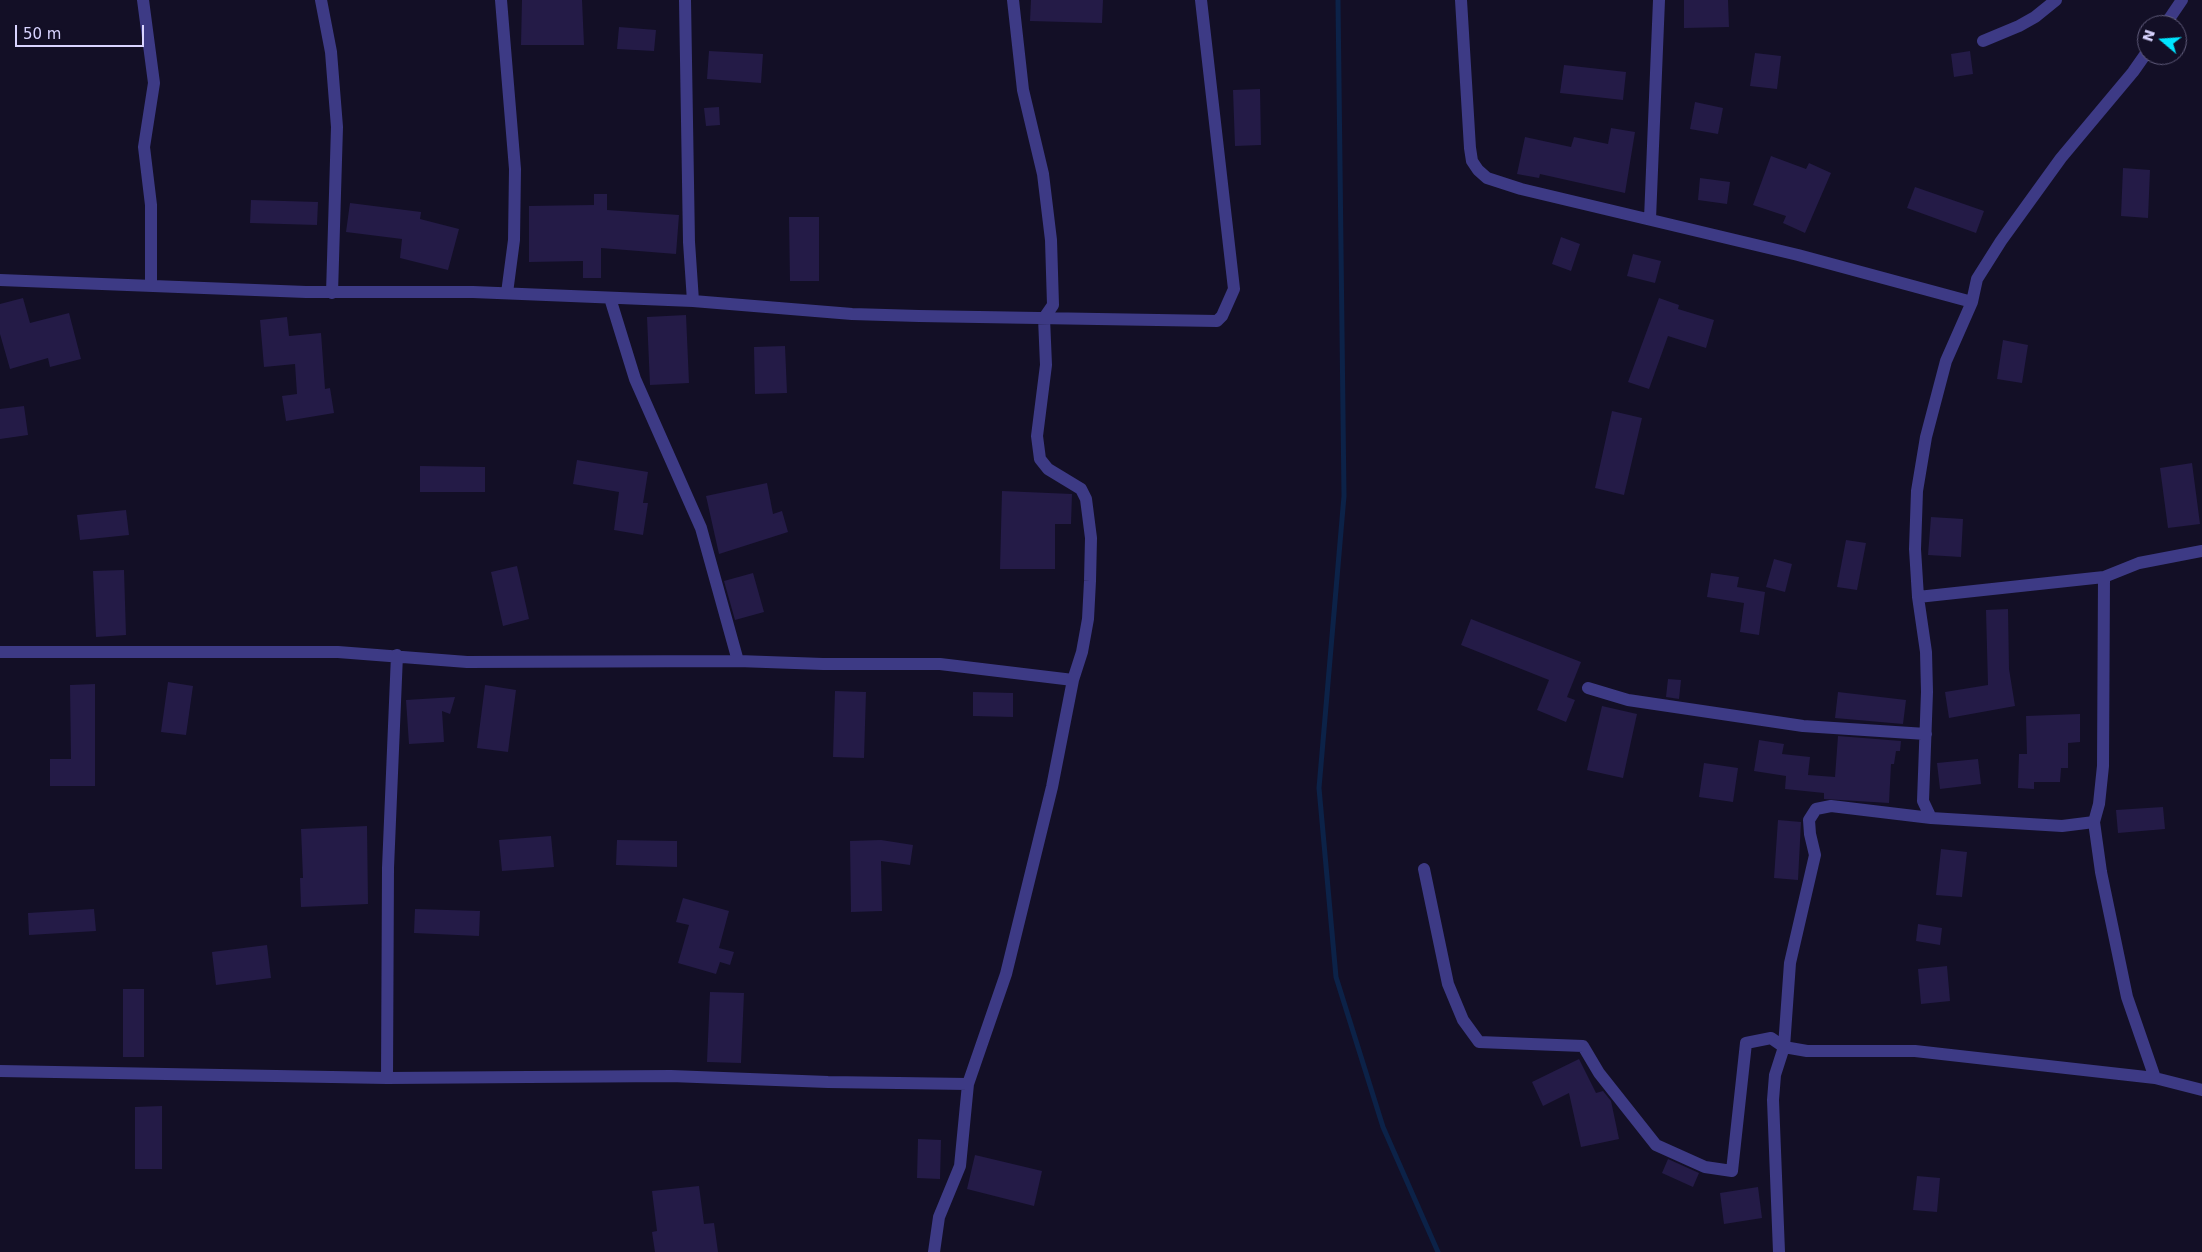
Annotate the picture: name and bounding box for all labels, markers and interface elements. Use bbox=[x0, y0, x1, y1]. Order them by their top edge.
scale bar bbox=[18, 15, 146, 47]
north arrow bbox=[2137, 15, 2187, 65]
text: 50 m bbox=[23, 25, 61, 43]
text: N bbox=[2139, 28, 2158, 44]

